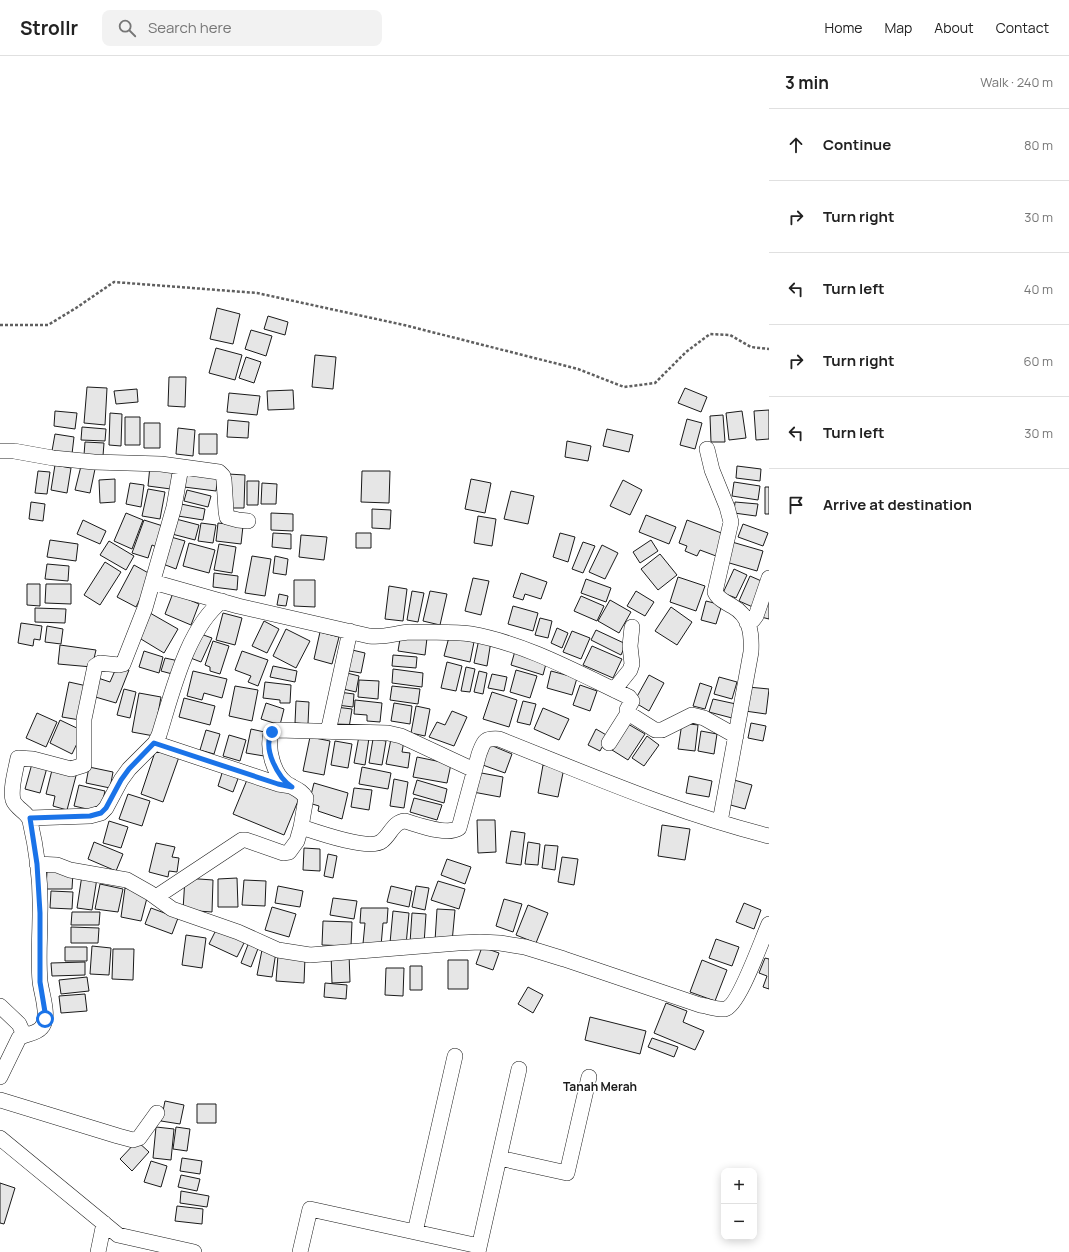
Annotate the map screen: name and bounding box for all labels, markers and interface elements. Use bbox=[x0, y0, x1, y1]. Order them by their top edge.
search box bbox=[102, 10, 382, 46]
text: Strollr bbox=[20, 15, 78, 41]
icon: search bbox=[116, 17, 138, 39]
text: Search here bbox=[148, 17, 231, 38]
text: Home bbox=[825, 18, 862, 37]
text: Map bbox=[884, 18, 912, 37]
text: About bbox=[934, 18, 974, 37]
text: Contact bbox=[996, 18, 1049, 37]
text: 3 min bbox=[785, 71, 829, 94]
text: Walk · 240 m bbox=[980, 73, 1053, 91]
icon: ahead bbox=[785, 134, 807, 156]
text: Continue bbox=[823, 134, 891, 155]
text: 80 m bbox=[1024, 136, 1053, 154]
icon: right bbox=[785, 206, 807, 228]
text: Turn right bbox=[823, 206, 894, 227]
text: 30 m bbox=[1024, 208, 1053, 226]
icon: left bbox=[785, 278, 807, 300]
text: Turn left bbox=[823, 278, 885, 299]
text: 40 m bbox=[1024, 280, 1053, 298]
icon: right bbox=[785, 350, 807, 372]
text: Turn right bbox=[823, 350, 894, 371]
text: 60 m bbox=[1023, 352, 1053, 370]
icon: left bbox=[785, 422, 807, 444]
text: Turn left bbox=[823, 422, 885, 443]
text: 30 m bbox=[1024, 424, 1053, 442]
icon: arrive bbox=[785, 494, 807, 516]
text: Arrive at destination bbox=[823, 494, 972, 515]
route end bbox=[263, 723, 281, 741]
route start bbox=[36, 1010, 54, 1028]
district label: Tanah Merah bbox=[563, 1078, 637, 1095]
map controls bbox=[721, 1168, 757, 1240]
button: + bbox=[721, 1168, 757, 1204]
button: − bbox=[721, 1204, 757, 1240]

